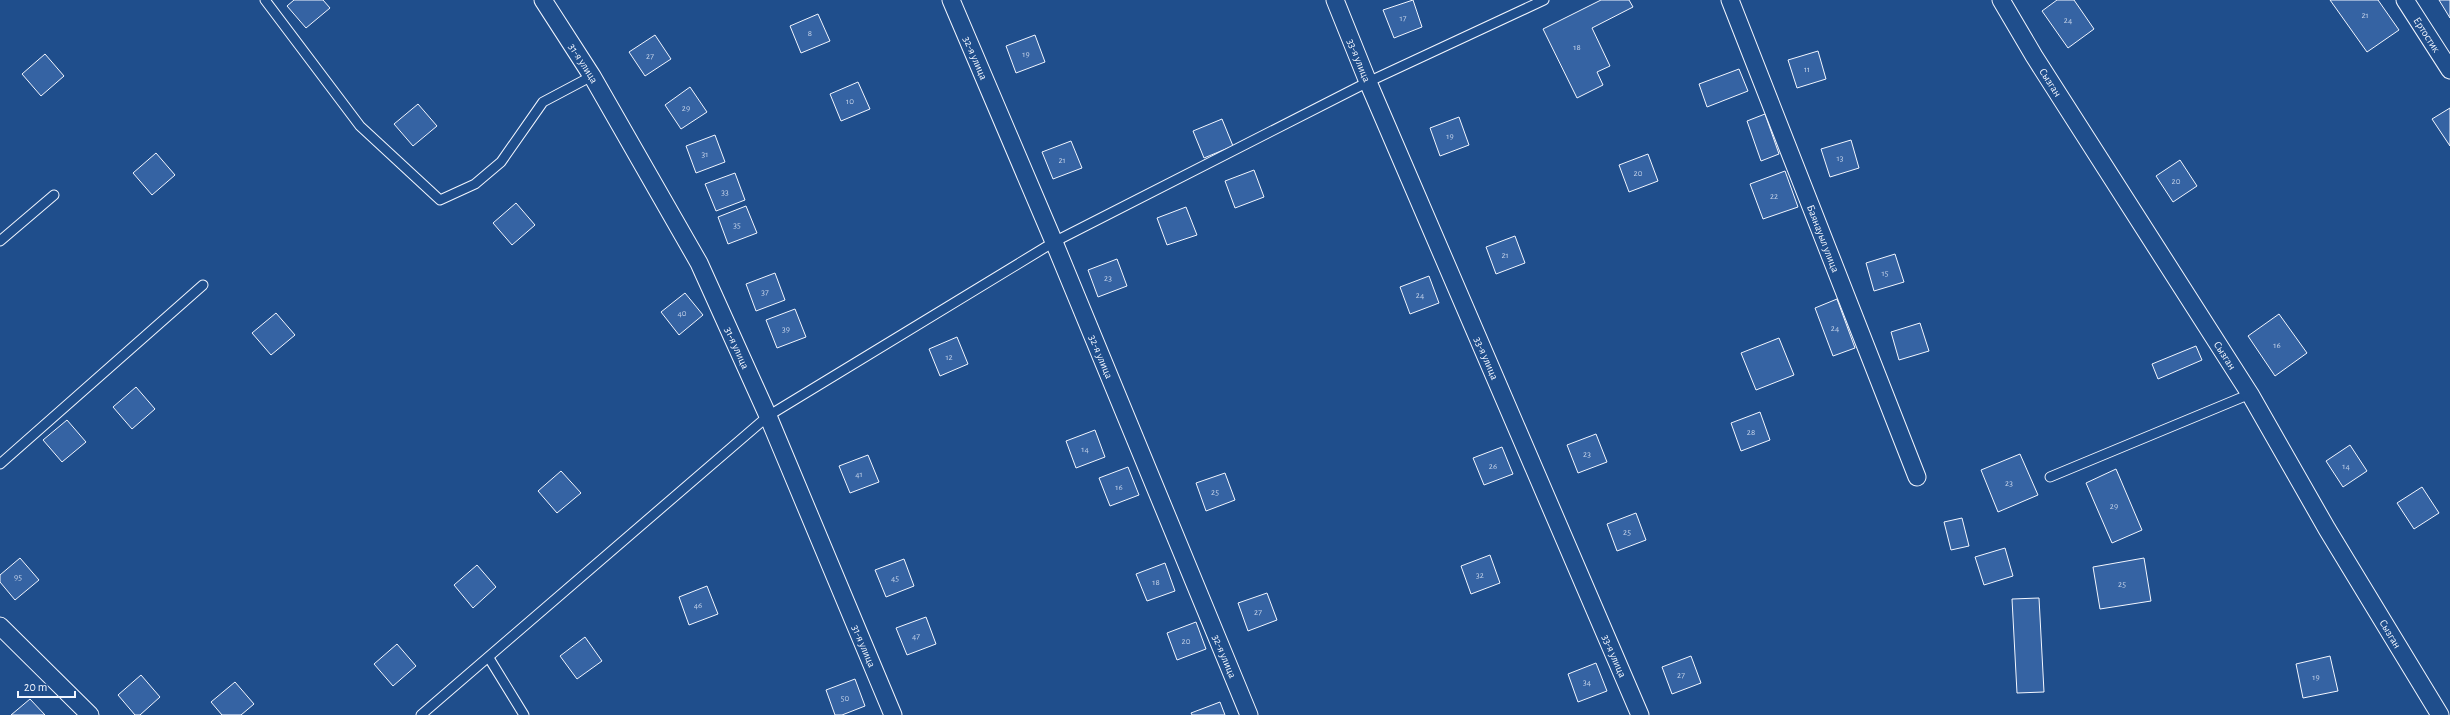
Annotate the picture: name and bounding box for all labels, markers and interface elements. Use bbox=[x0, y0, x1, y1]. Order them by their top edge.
house number: 21 bbox=[2361, 11, 2369, 20]
house number: 17 bbox=[1400, 14, 1407, 23]
street label: Ертостик bbox=[2411, 15, 2442, 54]
house number: 24 bbox=[2064, 16, 2073, 25]
house number: 8 bbox=[808, 29, 812, 38]
street label: 32-я улица bbox=[961, 35, 989, 81]
street label: 33-я улица bbox=[1345, 37, 1372, 84]
street label: 31-я улица bbox=[566, 41, 600, 85]
house number: 18 bbox=[1573, 43, 1581, 52]
house number: 19 bbox=[1022, 50, 1030, 59]
house number: 27 bbox=[646, 52, 654, 61]
house number: 11 bbox=[1804, 65, 1810, 74]
street label: Сызган bbox=[2037, 66, 2063, 99]
house number: 10 bbox=[846, 97, 854, 106]
house number: 29 bbox=[682, 104, 690, 113]
house number: 19 bbox=[1446, 132, 1454, 141]
house number: 31 bbox=[702, 150, 708, 159]
house number: 13 bbox=[1837, 154, 1844, 163]
house number: 21 bbox=[1058, 156, 1066, 165]
house number: 20 bbox=[1634, 169, 1643, 178]
house number: 20 bbox=[2172, 177, 2181, 186]
house number: 33 bbox=[721, 188, 729, 197]
house number: 22 bbox=[1770, 192, 1778, 201]
street label: Баянауыл улица bbox=[1805, 203, 1841, 274]
house number: 35 bbox=[733, 221, 741, 230]
house number: 21 bbox=[1501, 251, 1509, 260]
house number: 15 bbox=[1882, 269, 1889, 278]
house number: 23 bbox=[1104, 274, 1112, 283]
house number: 37 bbox=[761, 288, 769, 297]
house number: 24 bbox=[1416, 291, 1425, 300]
house number: 40 bbox=[677, 309, 687, 318]
house number: 24 bbox=[1831, 324, 1840, 333]
street label: 31-я улица bbox=[723, 325, 751, 371]
house number: 39 bbox=[782, 325, 790, 334]
street label: 32-я улица bbox=[1087, 333, 1115, 380]
street label: 33-я улица bbox=[1472, 335, 1500, 381]
street label: Сызган bbox=[2212, 339, 2238, 372]
house number: 16 bbox=[2273, 341, 2281, 350]
house number: 12 bbox=[945, 353, 953, 362]
house number: 28 bbox=[1747, 428, 1755, 437]
house number: 14 bbox=[1081, 445, 1089, 454]
house number: 23 bbox=[1583, 450, 1591, 459]
house number: 26 bbox=[1489, 462, 1497, 471]
house number: 14 bbox=[2342, 462, 2350, 471]
house number: 41 bbox=[855, 470, 863, 479]
house number: 23 bbox=[2005, 479, 2013, 488]
house number: 16 bbox=[1115, 483, 1123, 492]
house number: 25 bbox=[1211, 488, 1219, 497]
house number: 29 bbox=[2110, 502, 2118, 511]
house number: 25 bbox=[1623, 528, 1631, 537]
house number: 32 bbox=[1476, 571, 1484, 580]
house number: 95 bbox=[14, 573, 22, 582]
house number: 45 bbox=[891, 574, 899, 583]
house number: 18 bbox=[1152, 578, 1160, 587]
house number: 25 bbox=[2118, 580, 2126, 589]
house number: 46 bbox=[694, 601, 702, 610]
house number: 27 bbox=[1254, 608, 1262, 617]
street label: Сызган bbox=[2377, 618, 2403, 650]
street label: 31-я улица bbox=[850, 623, 877, 669]
house number: 47 bbox=[912, 632, 920, 641]
street label: 32-я улица bbox=[1210, 633, 1238, 680]
street label: 33-я улица bbox=[1600, 633, 1628, 679]
house number: 20 bbox=[1182, 637, 1191, 646]
house number: 27 bbox=[1677, 671, 1685, 680]
scale bar bbox=[18, 673, 75, 699]
house number: 19 bbox=[2312, 673, 2320, 682]
house number: 34 bbox=[1583, 678, 1592, 687]
text: 20 m bbox=[24, 681, 47, 693]
house number: 50 bbox=[841, 694, 850, 703]

